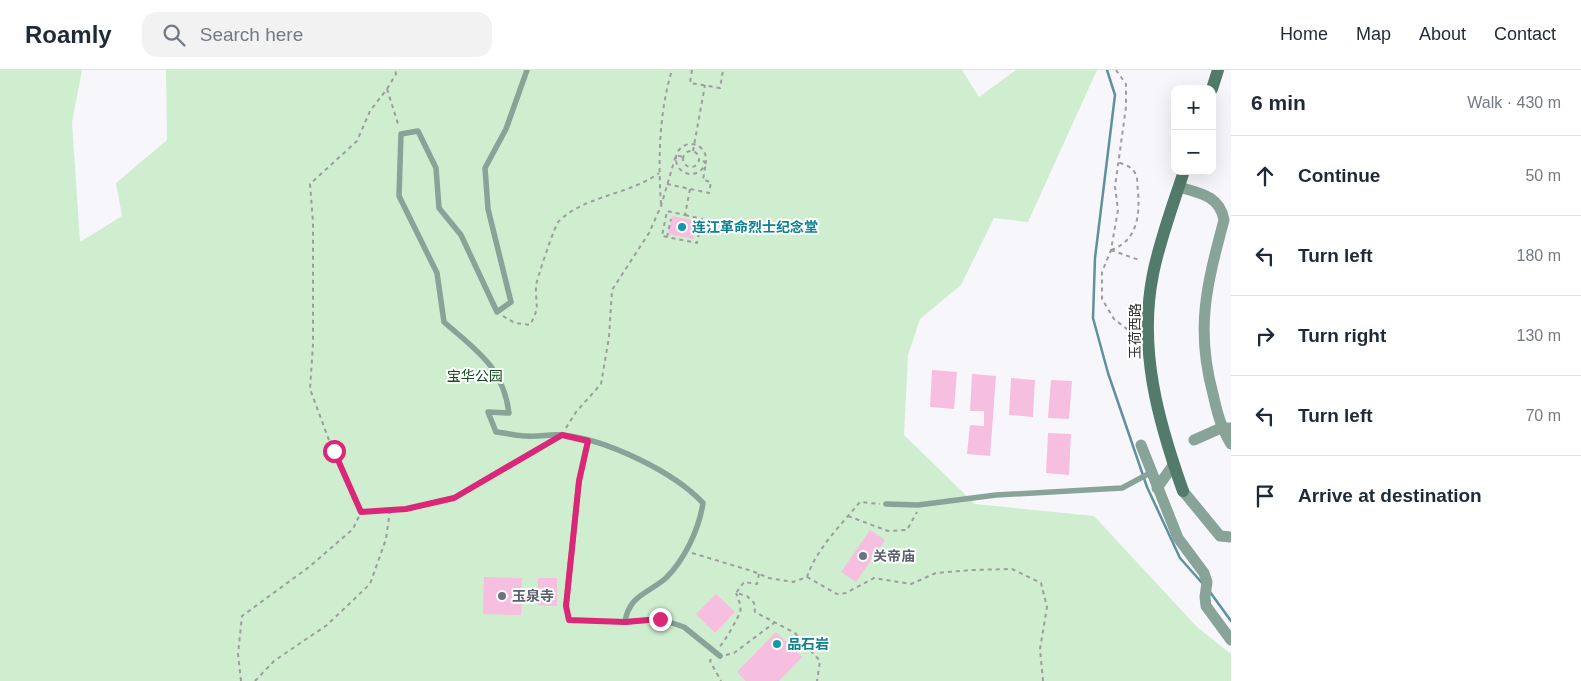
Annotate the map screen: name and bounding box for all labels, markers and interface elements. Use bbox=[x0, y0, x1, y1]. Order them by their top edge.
search box bbox=[142, 12, 492, 57]
text: Roamly bbox=[25, 21, 112, 48]
icon: search bbox=[160, 21, 188, 49]
text: Search here bbox=[200, 24, 303, 45]
text: Home bbox=[1280, 24, 1328, 44]
text: Map bbox=[1356, 24, 1391, 44]
text: About bbox=[1419, 24, 1466, 44]
text: Contact bbox=[1494, 24, 1556, 44]
map controls bbox=[1171, 85, 1216, 175]
button: + bbox=[1171, 85, 1216, 130]
text: 6 min bbox=[1251, 91, 1306, 114]
text: Walk · 430 m bbox=[1467, 94, 1561, 111]
button: − bbox=[1171, 130, 1216, 175]
icon: ahead bbox=[1251, 162, 1279, 190]
text: Continue bbox=[1298, 165, 1380, 186]
text: 50 m bbox=[1525, 167, 1561, 184]
place label: 连江革命烈士纪念堂 bbox=[692, 219, 818, 235]
marker: 连江革命烈士纪念堂 bbox=[676, 221, 688, 233]
icon: left bbox=[1251, 242, 1279, 270]
text: Turn left bbox=[1298, 245, 1373, 266]
text: 180 m bbox=[1517, 247, 1561, 264]
street label: 玉荷西路 bbox=[1127, 303, 1143, 359]
icon: right bbox=[1251, 322, 1279, 350]
text: Turn right bbox=[1298, 325, 1386, 346]
text: 130 m bbox=[1517, 327, 1561, 344]
park label: 宝华公园 bbox=[447, 368, 503, 384]
icon: left bbox=[1251, 402, 1279, 430]
text: Turn left bbox=[1298, 405, 1373, 426]
text: 70 m bbox=[1525, 407, 1561, 424]
route start bbox=[323, 440, 346, 463]
icon: arrive bbox=[1251, 482, 1279, 510]
text: Arrive at destination bbox=[1298, 485, 1482, 506]
place label: 关帝庙 bbox=[873, 548, 915, 564]
marker: 关帝庙 bbox=[857, 550, 869, 562]
place label: 玉泉寺 bbox=[512, 588, 554, 604]
marker: 玉泉寺 bbox=[496, 590, 508, 602]
route end bbox=[649, 608, 672, 631]
place label: 品石岩 bbox=[787, 636, 829, 652]
marker: 品石岩 bbox=[771, 638, 783, 650]

